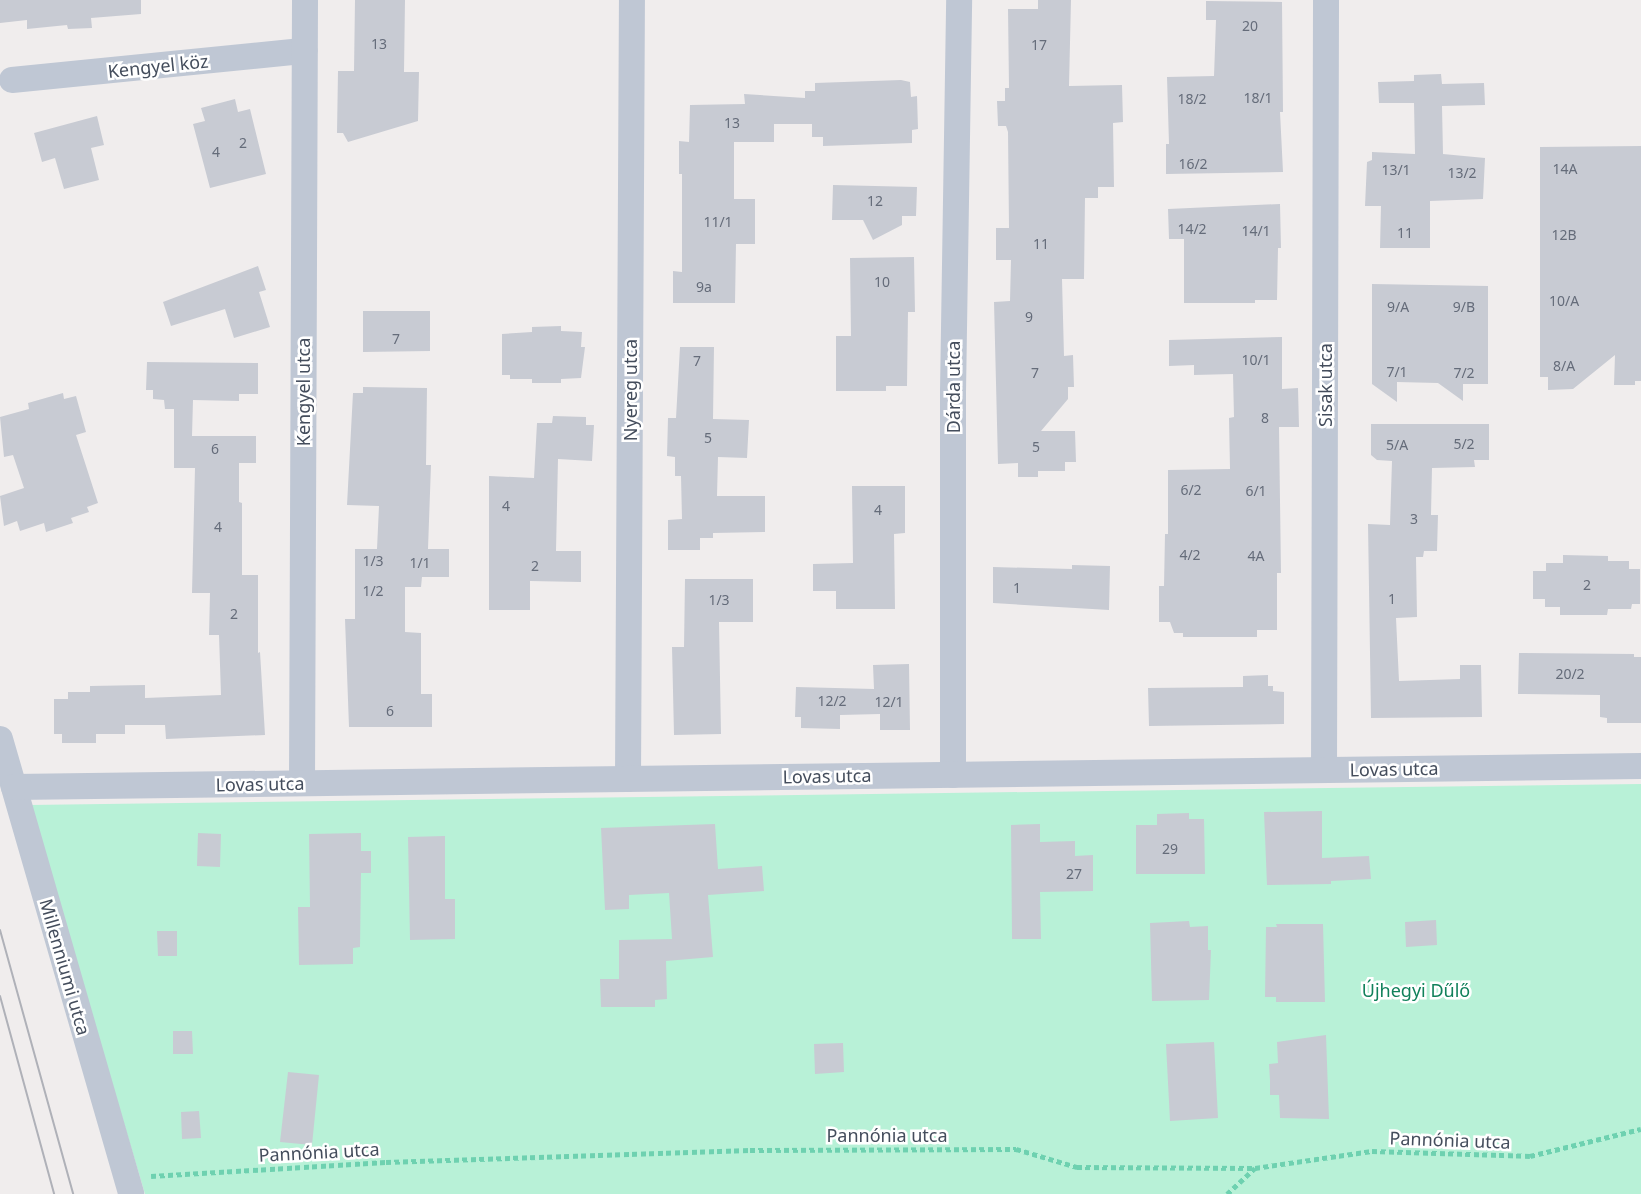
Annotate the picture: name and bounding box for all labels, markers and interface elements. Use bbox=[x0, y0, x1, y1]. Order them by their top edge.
house number: 20 bbox=[1242, 18, 1258, 34]
house number: 13 bbox=[371, 36, 387, 52]
house number: 17 bbox=[1031, 37, 1047, 53]
street label: Kengyel köz bbox=[107, 50, 209, 82]
house number: 18/1 bbox=[1243, 90, 1273, 106]
house number: 18/2 bbox=[1177, 91, 1207, 107]
house number: 13 bbox=[724, 115, 740, 131]
house number: 2 bbox=[239, 135, 247, 151]
house number: 4 bbox=[212, 144, 220, 160]
house number: 16/2 bbox=[1178, 156, 1208, 172]
house number: 14A bbox=[1553, 161, 1577, 177]
house number: 13/1 bbox=[1381, 162, 1411, 178]
house number: 13/2 bbox=[1447, 165, 1477, 181]
house number: 12 bbox=[867, 193, 883, 209]
house number: 11/1 bbox=[703, 214, 733, 230]
house number: 14/2 bbox=[1177, 221, 1207, 237]
house number: 14/1 bbox=[1241, 223, 1271, 239]
house number: 11 bbox=[1397, 225, 1413, 241]
house number: 12B bbox=[1551, 227, 1577, 243]
house number: 11 bbox=[1033, 236, 1049, 252]
house number: 10 bbox=[874, 274, 890, 290]
house number: 9a bbox=[696, 279, 712, 295]
house number: 10/A bbox=[1549, 293, 1579, 309]
house number: 9/A bbox=[1387, 299, 1409, 315]
house number: 9/B bbox=[1453, 299, 1475, 315]
house number: 9 bbox=[1025, 309, 1033, 325]
house number: 7 bbox=[392, 331, 400, 347]
street label: Kengyel utca bbox=[292, 338, 314, 446]
street label: Nyereg utca bbox=[619, 339, 641, 441]
street label: Dárda utca bbox=[942, 341, 964, 433]
street label: Sisak utca bbox=[1314, 343, 1336, 427]
house number: 10/1 bbox=[1241, 352, 1271, 368]
house number: 7 bbox=[693, 353, 701, 369]
house number: 8/A bbox=[1553, 358, 1575, 374]
house number: 7/1 bbox=[1386, 364, 1408, 380]
house number: 7 bbox=[1031, 365, 1039, 381]
house number: 7/2 bbox=[1453, 365, 1475, 381]
house number: 8 bbox=[1261, 410, 1269, 426]
house number: 5 bbox=[704, 430, 712, 446]
house number: 5/2 bbox=[1453, 436, 1475, 452]
house number: 5/A bbox=[1386, 437, 1408, 453]
house number: 5 bbox=[1032, 439, 1040, 455]
house number: 6 bbox=[211, 441, 219, 457]
house number: 6/2 bbox=[1180, 482, 1202, 498]
house number: 6/1 bbox=[1245, 483, 1267, 499]
house number: 4 bbox=[502, 498, 510, 514]
house number: 4 bbox=[874, 502, 882, 518]
house number: 3 bbox=[1410, 511, 1418, 527]
house number: 4 bbox=[214, 519, 222, 535]
house number: 4/2 bbox=[1179, 547, 1201, 563]
house number: 4A bbox=[1248, 548, 1264, 564]
house number: 1/3 bbox=[362, 553, 384, 569]
house number: 1/1 bbox=[409, 555, 431, 571]
house number: 2 bbox=[531, 558, 539, 574]
house number: 2 bbox=[1583, 577, 1591, 593]
house number: 1 bbox=[1013, 580, 1021, 596]
house number: 1/2 bbox=[362, 583, 384, 599]
house number: 1 bbox=[1388, 591, 1396, 607]
house number: 1/3 bbox=[708, 592, 730, 608]
house number: 2 bbox=[230, 606, 238, 622]
house number: 20/2 bbox=[1555, 666, 1585, 682]
house number: 12/2 bbox=[817, 693, 847, 709]
house number: 12/1 bbox=[874, 694, 904, 710]
house number: 6 bbox=[386, 703, 394, 719]
street label: Lovas utca bbox=[1349, 757, 1439, 781]
street label: Lovas utca bbox=[782, 764, 872, 788]
street label: Lovas utca bbox=[215, 772, 305, 796]
house number: 29 bbox=[1162, 841, 1178, 857]
house number: 27 bbox=[1066, 866, 1082, 882]
street label: Millenniumi utca bbox=[35, 896, 95, 1038]
park label: Újhegyi Dűlő bbox=[1362, 979, 1470, 1001]
street label: Pannónia utca bbox=[826, 1124, 948, 1146]
street label: Pannónia utca bbox=[1389, 1127, 1511, 1153]
street label: Pannónia utca bbox=[258, 1138, 380, 1166]

